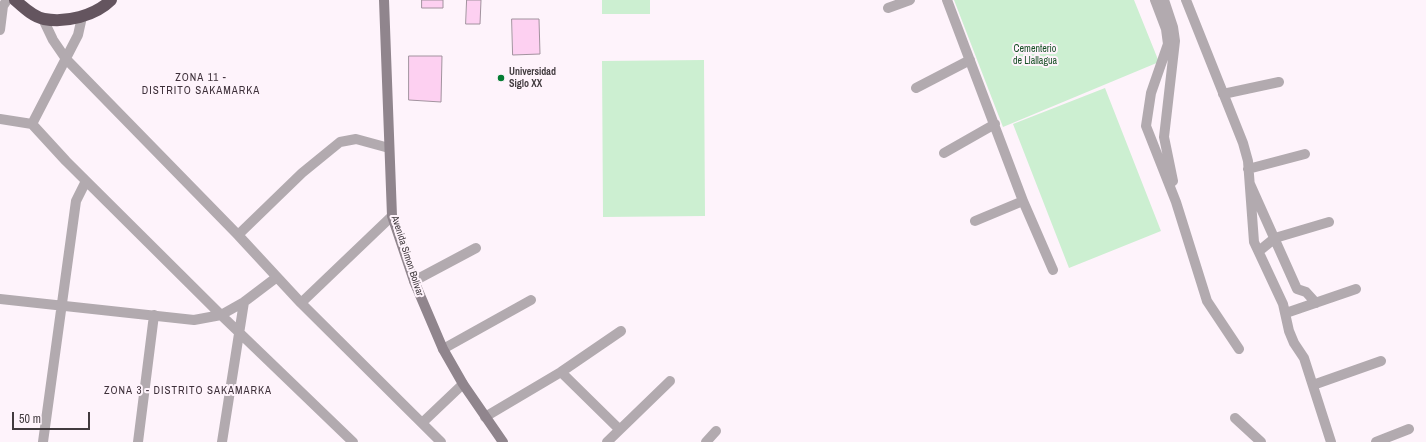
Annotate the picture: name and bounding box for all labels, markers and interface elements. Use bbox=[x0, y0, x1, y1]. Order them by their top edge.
park label: Cementerio de Llallagua bbox=[1013, 43, 1057, 66]
place label: Universidad Siglo XX bbox=[509, 66, 556, 90]
district label: ZONA 11 - DISTRITO SAKAMARKA bbox=[142, 71, 260, 97]
marker: Universidad Siglo XX bbox=[496, 73, 506, 83]
street label: Avenida Simon Bolivar bbox=[388, 214, 426, 298]
district label: ZONA 3 - DISTRITO SAKAMARKA bbox=[104, 384, 272, 398]
scale bar bbox=[14, 404, 92, 430]
text: 50 m bbox=[19, 411, 41, 427]

